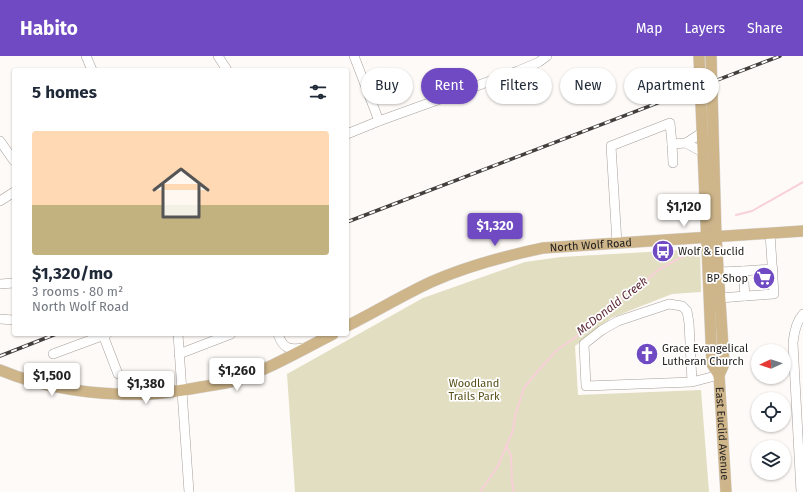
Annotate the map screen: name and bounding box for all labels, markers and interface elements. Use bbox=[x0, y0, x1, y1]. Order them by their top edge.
text: Habito bbox=[20, 17, 78, 40]
text: Map bbox=[636, 20, 662, 37]
text: Layers bbox=[684, 20, 725, 37]
text: Share bbox=[747, 20, 783, 37]
chip: Buy bbox=[361, 68, 413, 104]
chip: Rent bbox=[421, 68, 478, 104]
chip: Filters bbox=[486, 68, 552, 104]
chip: New bbox=[560, 68, 616, 104]
chip: Apartment bbox=[624, 68, 719, 104]
icon: filters bbox=[307, 81, 329, 103]
text: 5 homes bbox=[32, 82, 97, 103]
icon: home bbox=[145, 157, 217, 229]
pin: $1,120 bbox=[651, 194, 717, 228]
text: $1,120 bbox=[667, 199, 701, 214]
pin: $1,320 bbox=[462, 213, 528, 247]
text: $1,320 bbox=[477, 218, 514, 233]
street label: North Wolf Road bbox=[549, 236, 632, 254]
bus stop icon: Wolf & Euclid bbox=[650, 238, 676, 264]
place label: Wolf & Euclid bbox=[678, 245, 744, 258]
text: $1,320/mo bbox=[32, 263, 113, 284]
supermarket icon: BP Shop bbox=[751, 265, 777, 291]
place label: BP Shop bbox=[707, 272, 748, 285]
water label: McDonald Creek bbox=[574, 274, 651, 338]
text: 3 rooms · 80 m² bbox=[32, 284, 123, 299]
text: North Wolf Road bbox=[32, 299, 129, 314]
church icon: Grace Evangelical Lutheran Church bbox=[634, 341, 660, 367]
place label: Grace Evangelical Lutheran Church bbox=[662, 342, 748, 368]
north arrow bbox=[751, 344, 791, 384]
map controls bbox=[751, 344, 791, 480]
pin: $1,260 bbox=[204, 358, 270, 392]
pin: $1,500 bbox=[19, 363, 85, 397]
text: $1,260 bbox=[218, 363, 256, 378]
text: $1,500 bbox=[33, 368, 71, 383]
pin: $1,380 bbox=[113, 371, 179, 405]
text: $1,380 bbox=[127, 376, 165, 391]
park label: Woodland Trails Park bbox=[448, 377, 500, 403]
street label: East Euclid Avenue bbox=[713, 386, 732, 481]
button: locate bbox=[751, 392, 791, 432]
button: layers bbox=[751, 440, 791, 480]

